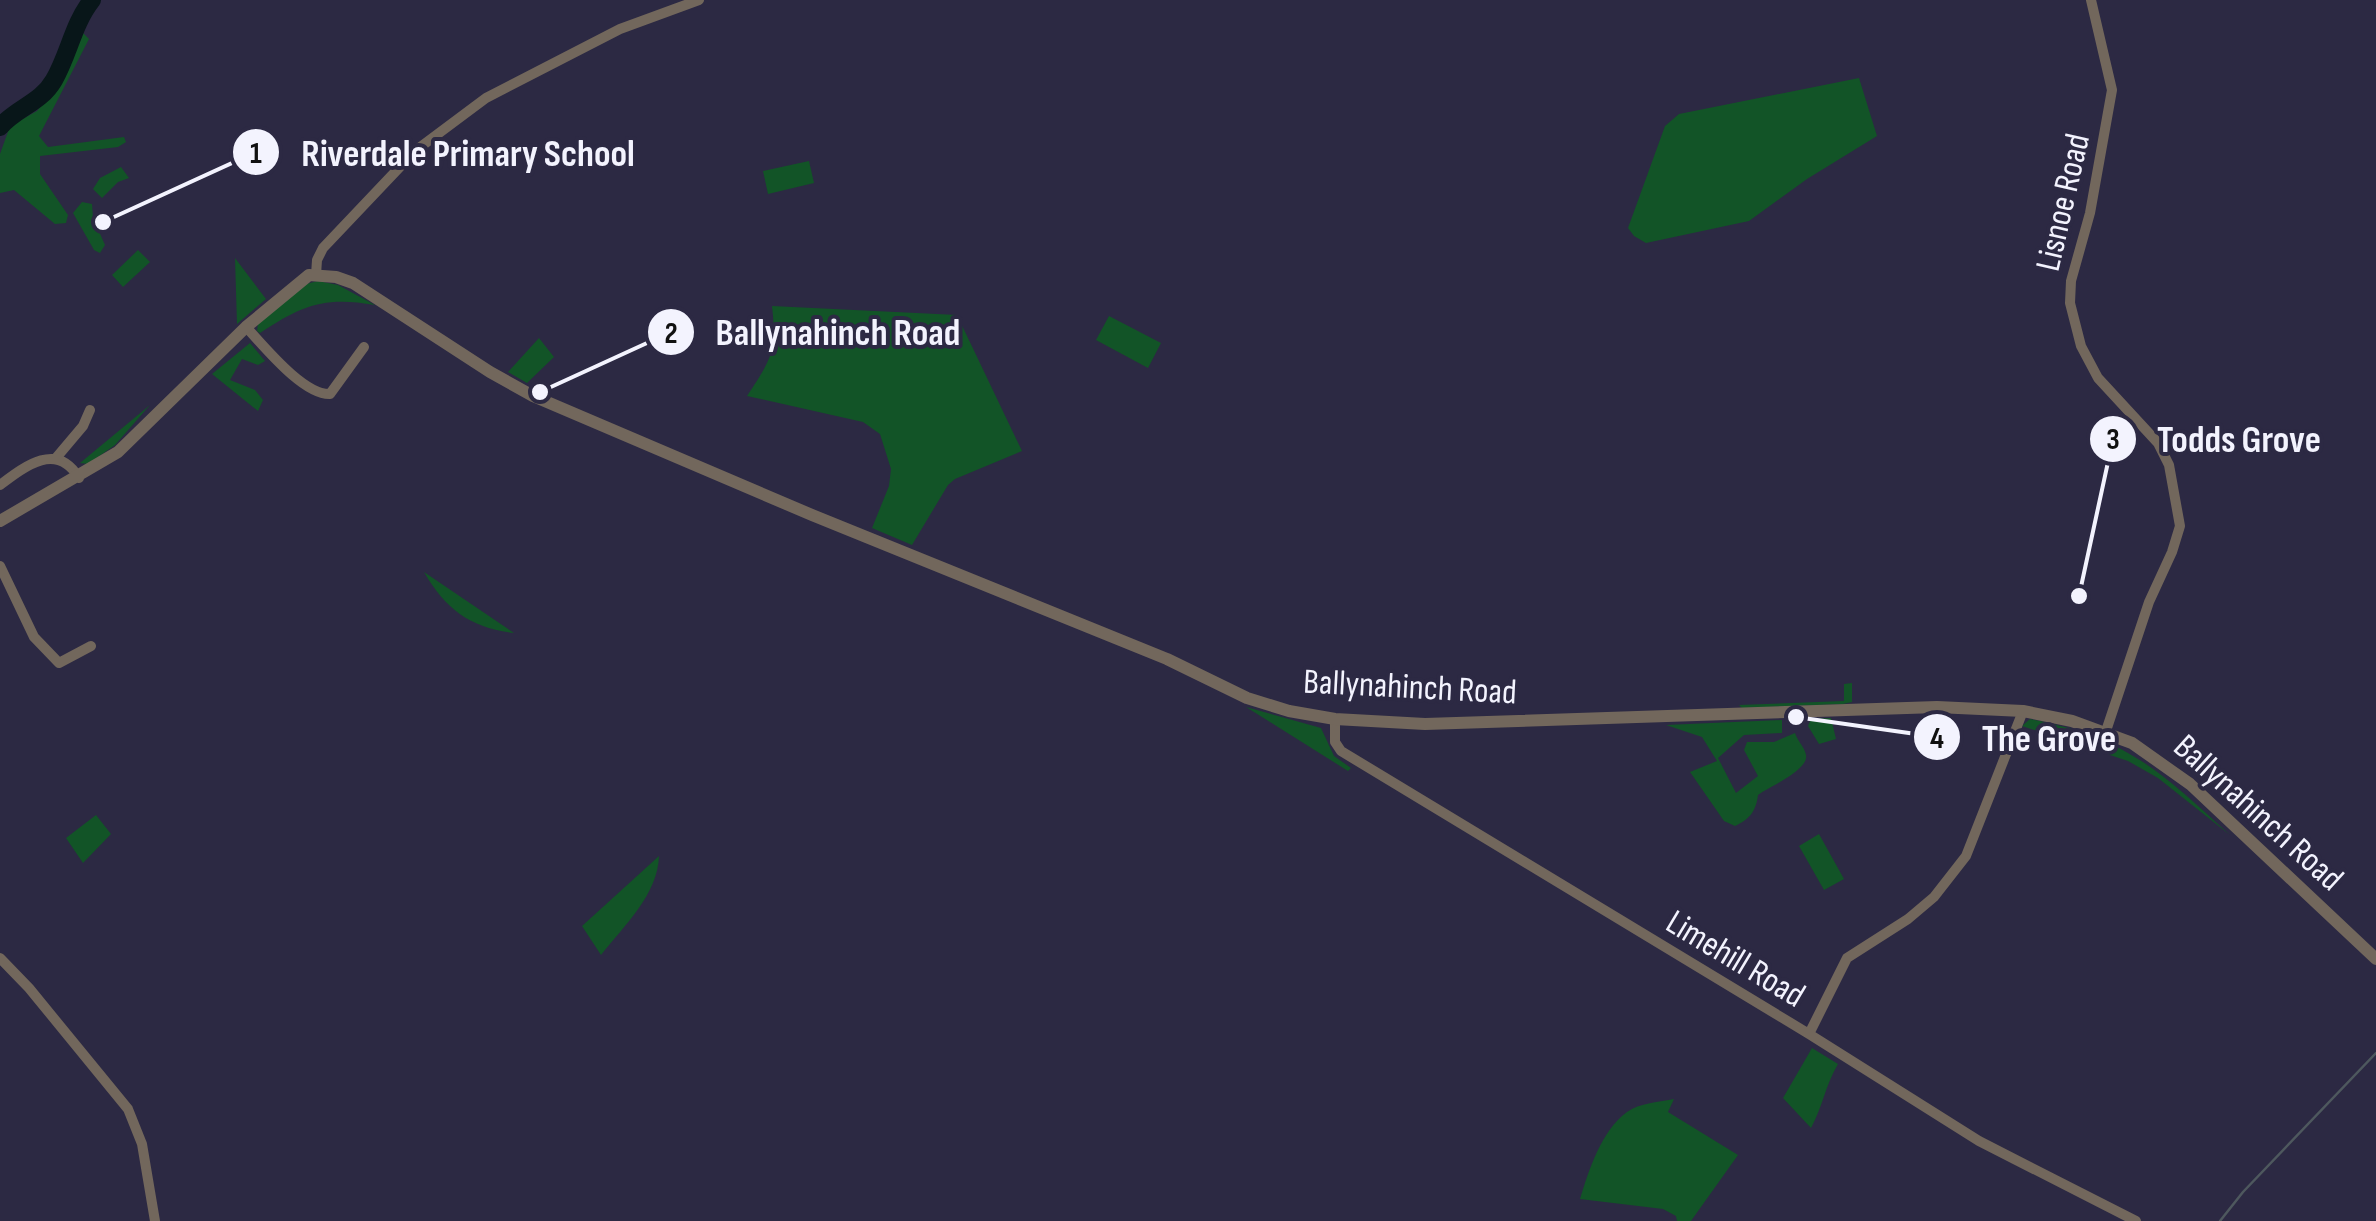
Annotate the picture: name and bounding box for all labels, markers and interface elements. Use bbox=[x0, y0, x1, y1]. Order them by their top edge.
callout: Riverdale Primary School bbox=[231, 118, 655, 186]
street label: Lisnoe Road bbox=[2027, 130, 2100, 275]
text: Riverdale Primary School bbox=[301, 132, 635, 177]
text: 1 bbox=[250, 136, 262, 172]
callout: Ballynahinch Road bbox=[646, 298, 980, 366]
text: Ballynahinch Road bbox=[716, 311, 960, 356]
text: 2 bbox=[664, 316, 678, 352]
callout: Todds Grove bbox=[2088, 405, 2341, 473]
text: Todds Grove bbox=[2157, 418, 2321, 463]
text: 3 bbox=[2106, 422, 2120, 458]
street label: Ballynahinch Road bbox=[1302, 660, 1518, 715]
callout: The Grove bbox=[1912, 703, 2136, 771]
text: The Grove bbox=[1982, 717, 2116, 762]
text: 4 bbox=[1930, 721, 1944, 757]
street label: Ballynahinch Road bbox=[2164, 726, 2352, 901]
street label: Limehill Road bbox=[1658, 901, 1812, 1017]

